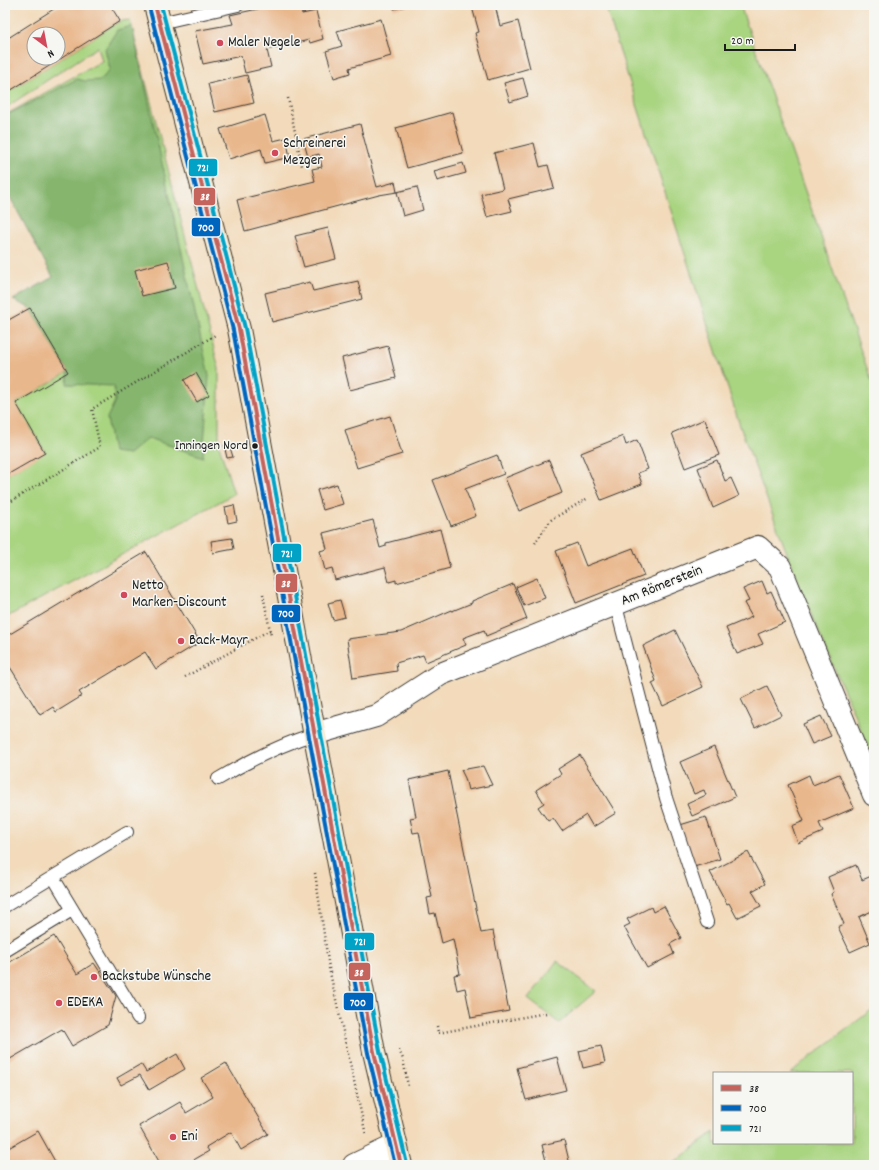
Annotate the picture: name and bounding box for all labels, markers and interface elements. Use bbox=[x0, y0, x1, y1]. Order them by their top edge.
north arrow bbox=[26, 26, 66, 66]
scale bar bbox=[725, 26, 795, 52]
place label: Maler Negele bbox=[228, 32, 301, 54]
text: 20 m bbox=[731, 33, 754, 50]
marker: Maler Negele bbox=[215, 38, 225, 48]
text: N bbox=[43, 45, 57, 61]
place label: Schreinerei Mezger bbox=[283, 133, 346, 172]
marker: Schreinerei Mezger bbox=[270, 148, 280, 158]
line badge: 721 bbox=[188, 158, 218, 177]
text: 721 bbox=[197, 161, 209, 177]
line badge: 38 bbox=[193, 187, 216, 206]
text: 38 bbox=[200, 190, 210, 206]
line badge: 700 bbox=[191, 217, 221, 237]
text: 700 bbox=[198, 221, 214, 237]
place label: Inningen Nord bbox=[175, 436, 248, 456]
marker: Inningen Nord bbox=[250, 441, 260, 451]
line badge: 721 bbox=[272, 543, 302, 563]
text: 721 bbox=[281, 547, 293, 563]
street label: Am Römerstein bbox=[618, 560, 706, 612]
line badge: 38 bbox=[275, 573, 298, 593]
place label: Netto Marken-Discount bbox=[132, 575, 227, 614]
text: 38 bbox=[281, 577, 291, 593]
marker: Netto Marken-Discount bbox=[119, 590, 129, 600]
line badge: 700 bbox=[271, 604, 301, 623]
text: 700 bbox=[278, 607, 294, 623]
place label: Back-Mayr bbox=[189, 630, 248, 652]
marker: Back-Mayr bbox=[176, 636, 186, 646]
line badge: 721 bbox=[344, 932, 375, 951]
text: 721 bbox=[354, 935, 366, 951]
line badge: 38 bbox=[348, 962, 371, 981]
place label: Backstube Wünsche bbox=[102, 966, 211, 988]
text: 38 bbox=[354, 966, 364, 982]
marker: Backstube Wünsche bbox=[89, 972, 99, 982]
place label: EDEKA bbox=[67, 992, 103, 1014]
line badge: 700 bbox=[343, 992, 374, 1011]
text: 700 bbox=[350, 996, 366, 1012]
marker: EDEKA bbox=[54, 998, 64, 1008]
legend bbox=[713, 1072, 853, 1144]
text: 38 bbox=[749, 1081, 759, 1098]
text: 700 bbox=[749, 1101, 767, 1118]
text: 721 bbox=[749, 1121, 761, 1138]
place label: Eni bbox=[181, 1126, 198, 1148]
marker: Eni bbox=[168, 1132, 178, 1142]

